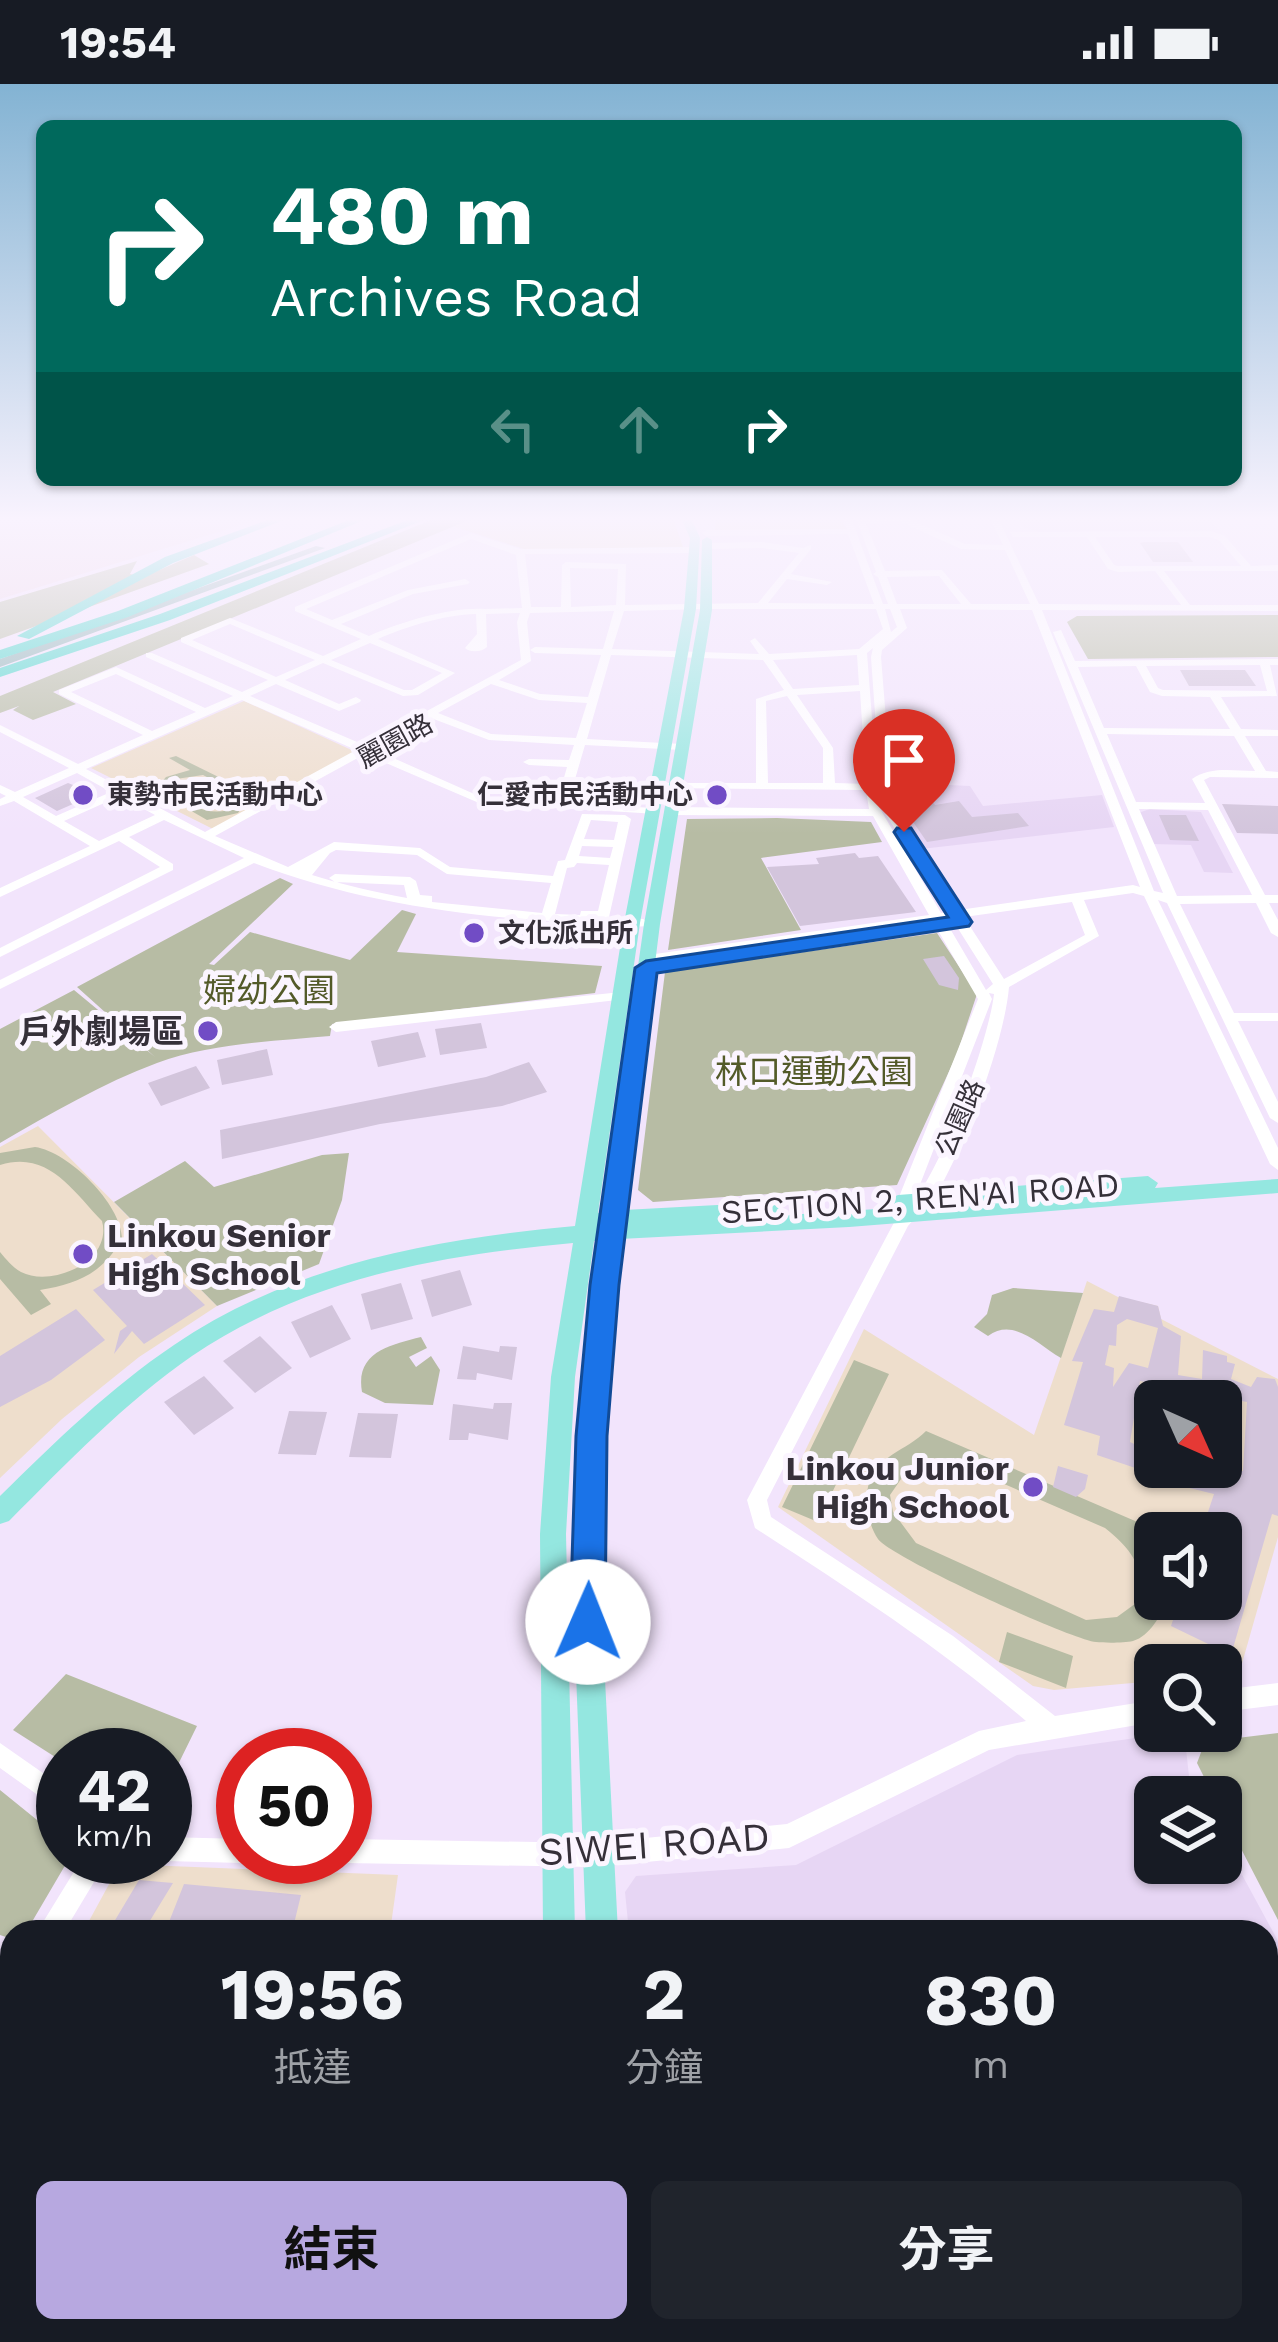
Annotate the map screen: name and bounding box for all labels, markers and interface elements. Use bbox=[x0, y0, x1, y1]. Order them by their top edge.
text: 19:54 bbox=[60, 16, 176, 69]
text: 480 m bbox=[270, 166, 534, 264]
icon: right bbox=[72, 168, 228, 324]
text: Archives Road bbox=[270, 266, 643, 329]
icon: left bbox=[480, 396, 546, 462]
icon: ahead bbox=[606, 396, 672, 462]
icon: right bbox=[732, 396, 798, 462]
street label: 麗園路 bbox=[352, 707, 438, 775]
pin bbox=[853, 709, 955, 832]
icon: arrive bbox=[871, 727, 937, 793]
place label: 東勢市民活動中心 bbox=[107, 779, 323, 811]
place label: 仁愛市民活動中心 bbox=[477, 779, 693, 811]
marker: 東勢市民活動中心 bbox=[70, 782, 96, 808]
marker: 仁愛市民活動中心 bbox=[704, 782, 730, 808]
place label: 文化派出所 bbox=[498, 917, 633, 949]
marker: 文化派出所 bbox=[461, 920, 487, 946]
park label: 婦幼公園 bbox=[203, 971, 335, 1010]
place label: 戶外劇場區 bbox=[19, 1012, 184, 1051]
marker: 戶外劇場區 bbox=[195, 1018, 221, 1044]
park label: 林口運動公園 bbox=[715, 1052, 913, 1091]
street label: 公園路 bbox=[929, 1074, 991, 1162]
street label: SECTION 2, REN'AI ROAD bbox=[720, 1165, 1120, 1231]
place label: Linkou Senior High School bbox=[107, 1216, 331, 1293]
marker: Linkou Senior High School bbox=[70, 1241, 96, 1267]
north arrow bbox=[1134, 1380, 1242, 1488]
map controls bbox=[1134, 1380, 1242, 1884]
place label: Linkou Junior High School bbox=[786, 1449, 1009, 1526]
marker: Linkou Junior High School bbox=[1020, 1474, 1046, 1500]
button: sound bbox=[1134, 1512, 1242, 1620]
position arrow bbox=[525, 1559, 651, 1685]
button: search bbox=[1134, 1644, 1242, 1752]
speed limit sign: 50 bbox=[216, 1728, 372, 1884]
text: 42 bbox=[77, 1755, 151, 1826]
button: layers bbox=[1134, 1776, 1242, 1884]
street label: SIWEI ROAD bbox=[537, 1813, 771, 1875]
text: km/h bbox=[75, 1818, 153, 1853]
text: 19:56 bbox=[221, 1952, 404, 2036]
text: 2 bbox=[642, 1952, 685, 2036]
text: 830 bbox=[924, 1958, 1057, 2042]
text: m bbox=[972, 2042, 1009, 2087]
text: 抵達 bbox=[273, 2045, 351, 2090]
text: 分鐘 bbox=[625, 2045, 703, 2090]
button: 結束 bbox=[36, 2181, 627, 2319]
button: 分享 bbox=[651, 2181, 1242, 2319]

